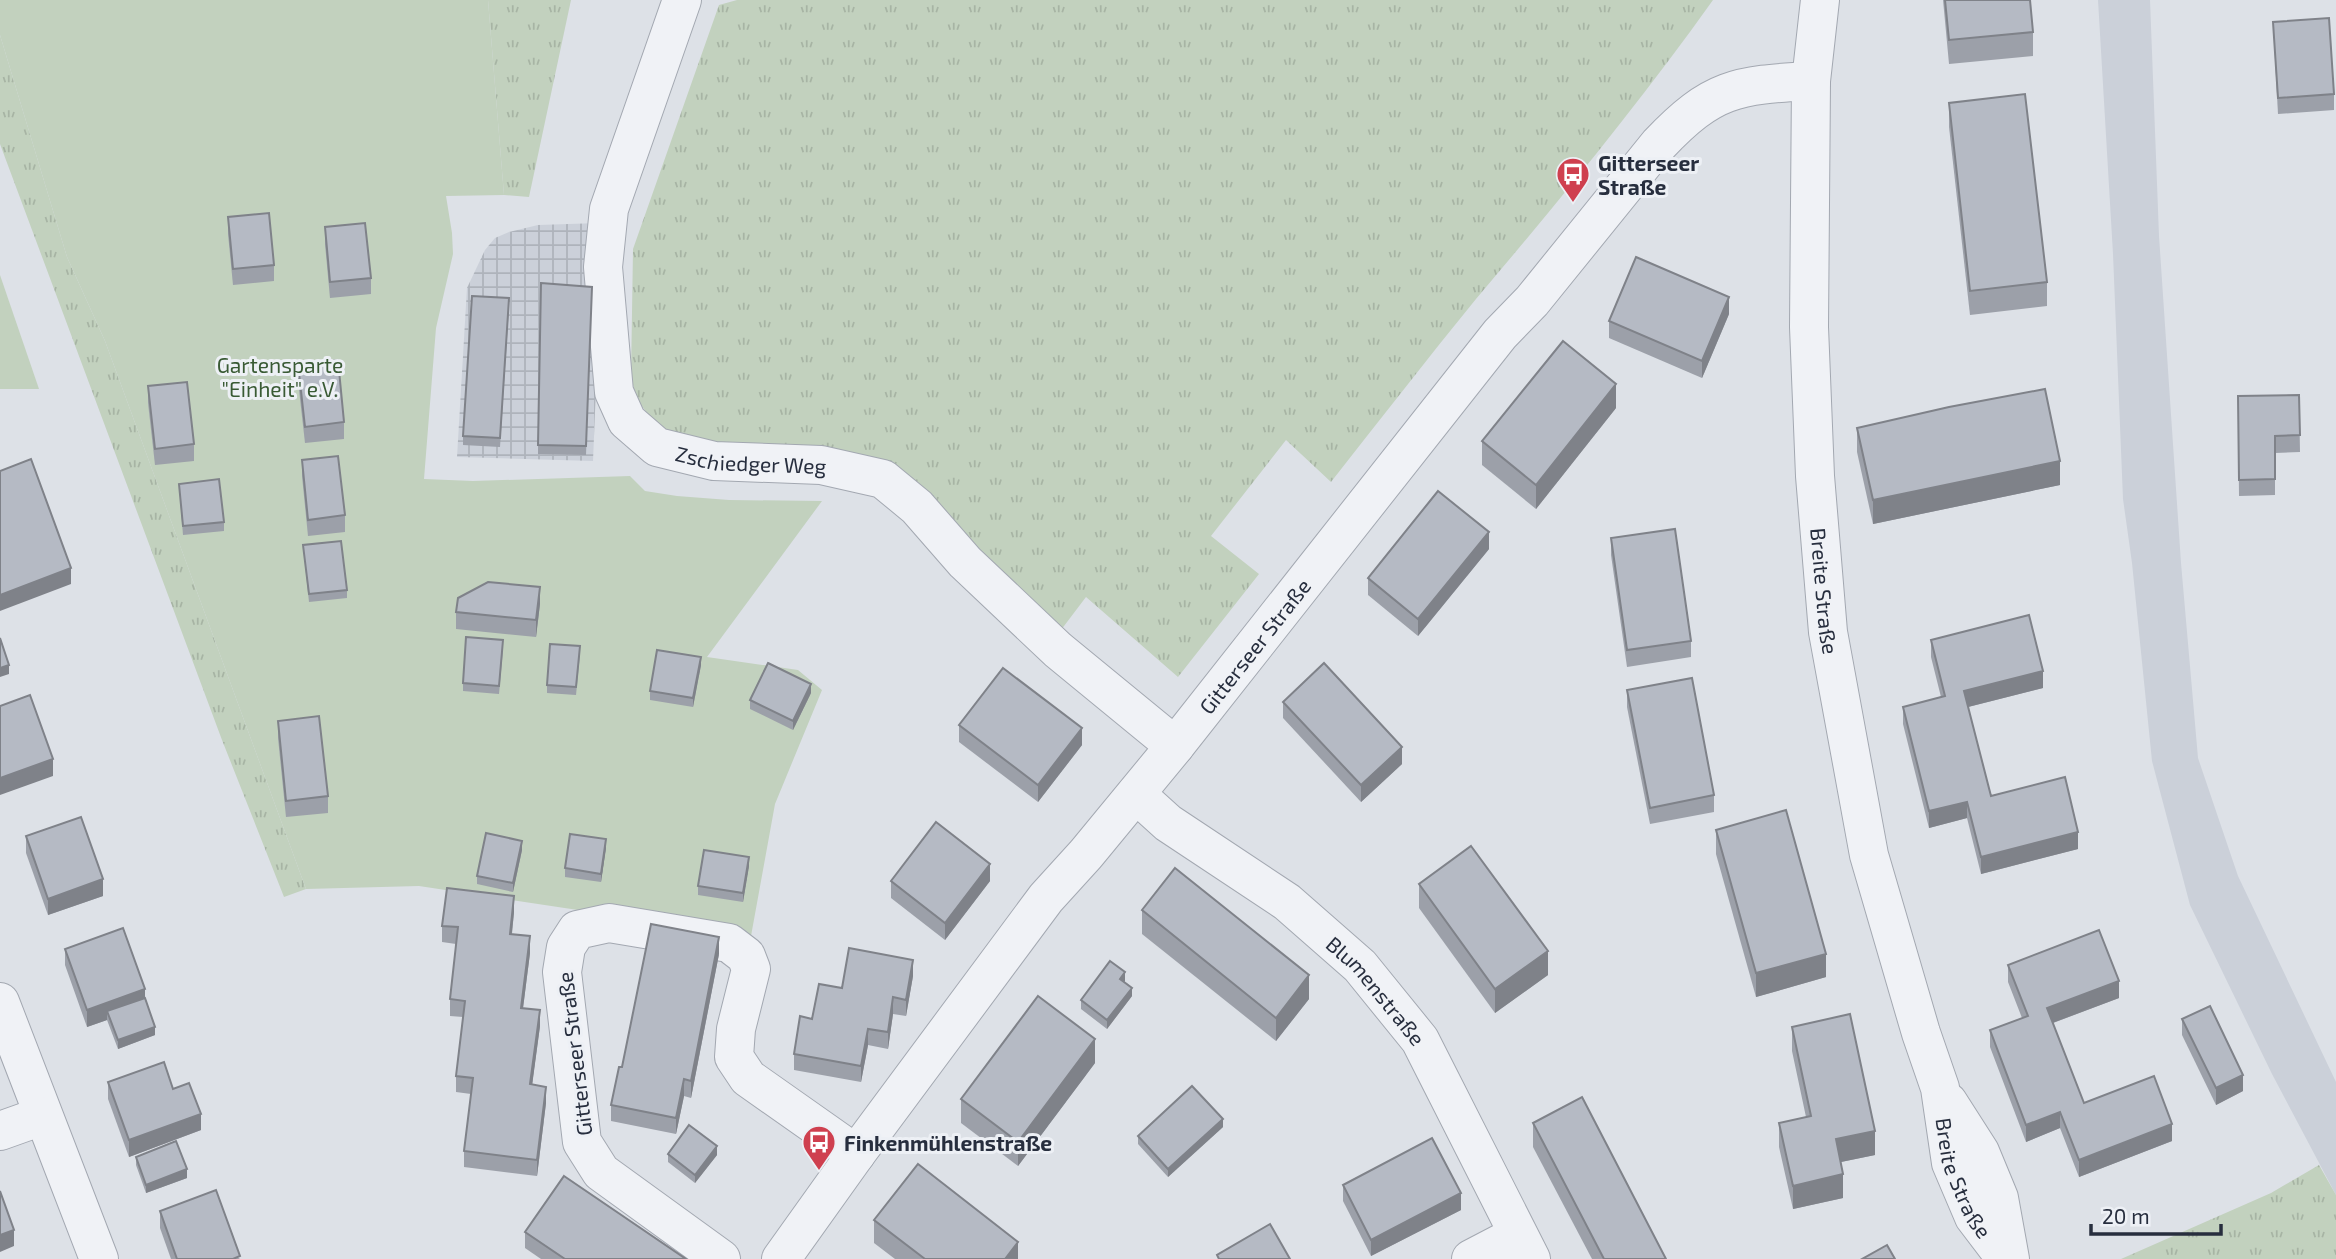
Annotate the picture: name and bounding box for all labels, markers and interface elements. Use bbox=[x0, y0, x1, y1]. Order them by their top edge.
place label: Gitterseer Straße bbox=[1598, 150, 1699, 199]
bus stop icon: Gitterseer Straße bbox=[1554, 155, 1592, 204]
park label: Gartensparte "Einheit" e.V. bbox=[217, 352, 343, 401]
street label: Zschiedger Weg bbox=[673, 440, 827, 478]
street label: Breite Straße bbox=[1807, 527, 1844, 656]
street label: Gitterseer Straße bbox=[1193, 573, 1315, 718]
street label: Blumenstraße bbox=[1322, 930, 1431, 1050]
street label: Gitterseer Straße bbox=[552, 971, 596, 1137]
street label: Breite Straße bbox=[1932, 1116, 1997, 1242]
bus stop icon: Finkenmühlenstraße bbox=[800, 1123, 838, 1172]
place label: Finkenmühlenstraße bbox=[844, 1130, 1052, 1155]
scale bar bbox=[2091, 1192, 2220, 1236]
text: 20 m bbox=[2102, 1203, 2150, 1228]

